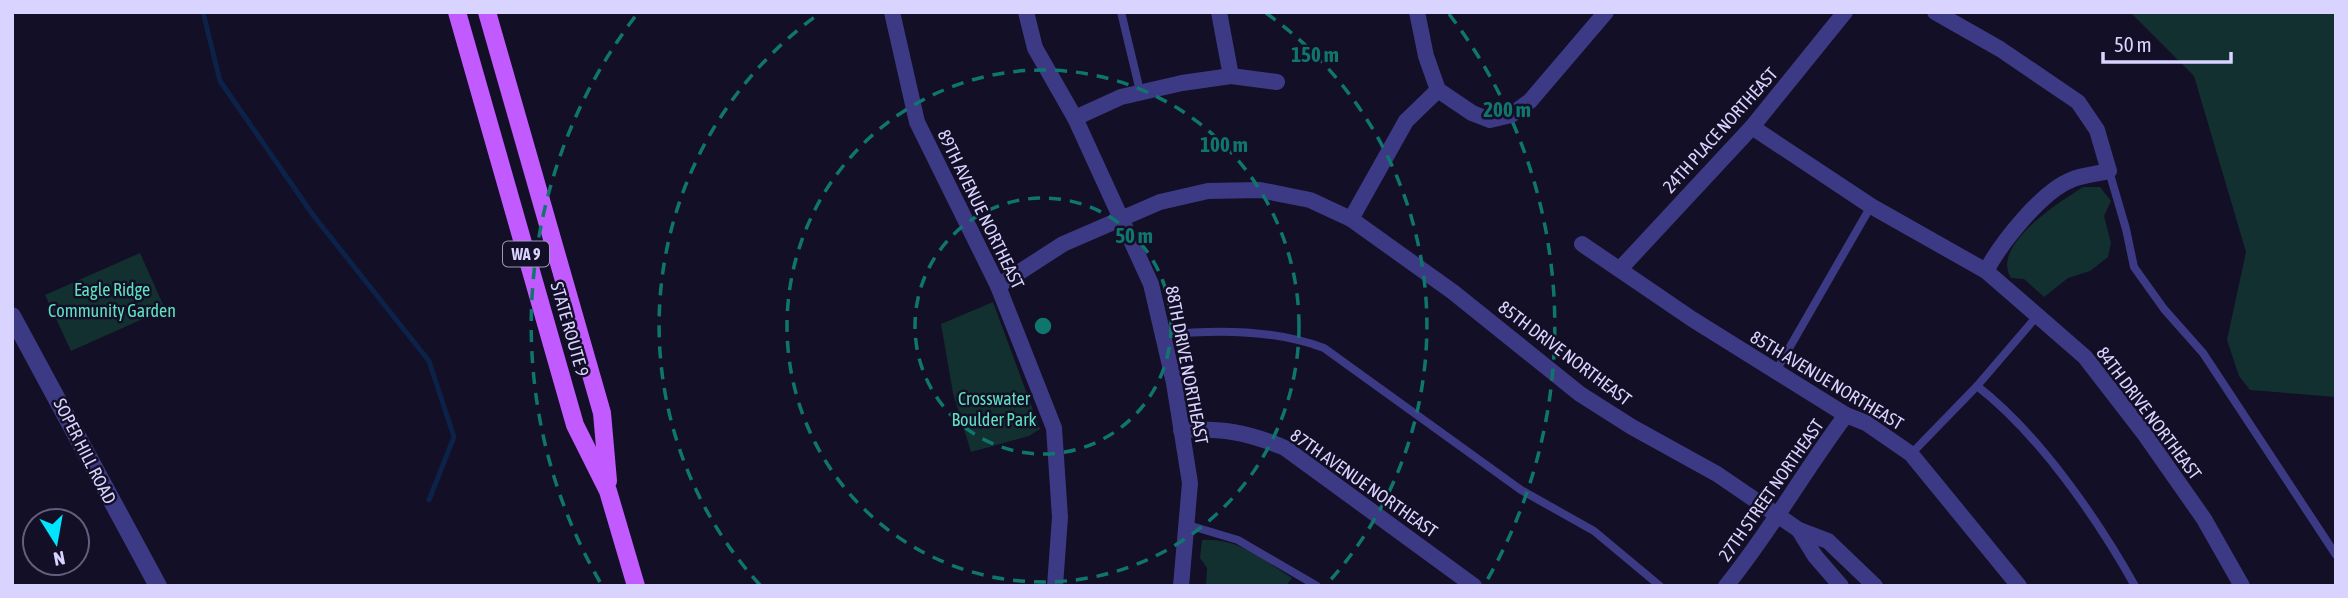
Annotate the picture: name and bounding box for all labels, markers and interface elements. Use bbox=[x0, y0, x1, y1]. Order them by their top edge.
scale bar bbox=[2103, 21, 2231, 65]
text: 50 m bbox=[2114, 32, 2152, 56]
text: 150 m bbox=[1291, 42, 1339, 66]
street label: 24TH PLACE NORTHEAST bbox=[1658, 63, 1782, 197]
text: 200 m bbox=[1483, 97, 1531, 121]
street label: 89TH AVENUE NORTHEAST bbox=[933, 126, 1029, 292]
text: 100 m bbox=[1200, 132, 1248, 156]
text: 50 m bbox=[1115, 223, 1153, 247]
road number: WA 9 bbox=[503, 242, 549, 266]
park label: Eagle Ridge Community Garden bbox=[48, 279, 176, 321]
street label: STATE ROUTE 9 bbox=[546, 279, 594, 379]
street label: 88TH DRIVE NORTHEAST bbox=[1161, 284, 1213, 446]
street label: 85TH DRIVE NORTHEAST bbox=[1494, 296, 1636, 410]
centre of rings bbox=[1031, 314, 1055, 338]
street label: 85TH AVENUE NORTHEAST bbox=[1747, 326, 1907, 434]
street label: 84TH DRIVE NORTHEAST bbox=[2092, 342, 2206, 484]
park label: Crosswater Boulder Park bbox=[952, 388, 1036, 430]
street label: SOPER HILL ROAD bbox=[49, 395, 121, 507]
street label: 27TH STREET NORTHEAST bbox=[1714, 415, 1828, 565]
street label: 87TH AVENUE NORTHEAST bbox=[1287, 424, 1442, 542]
north arrow bbox=[21, 507, 91, 577]
text: N bbox=[52, 547, 67, 571]

